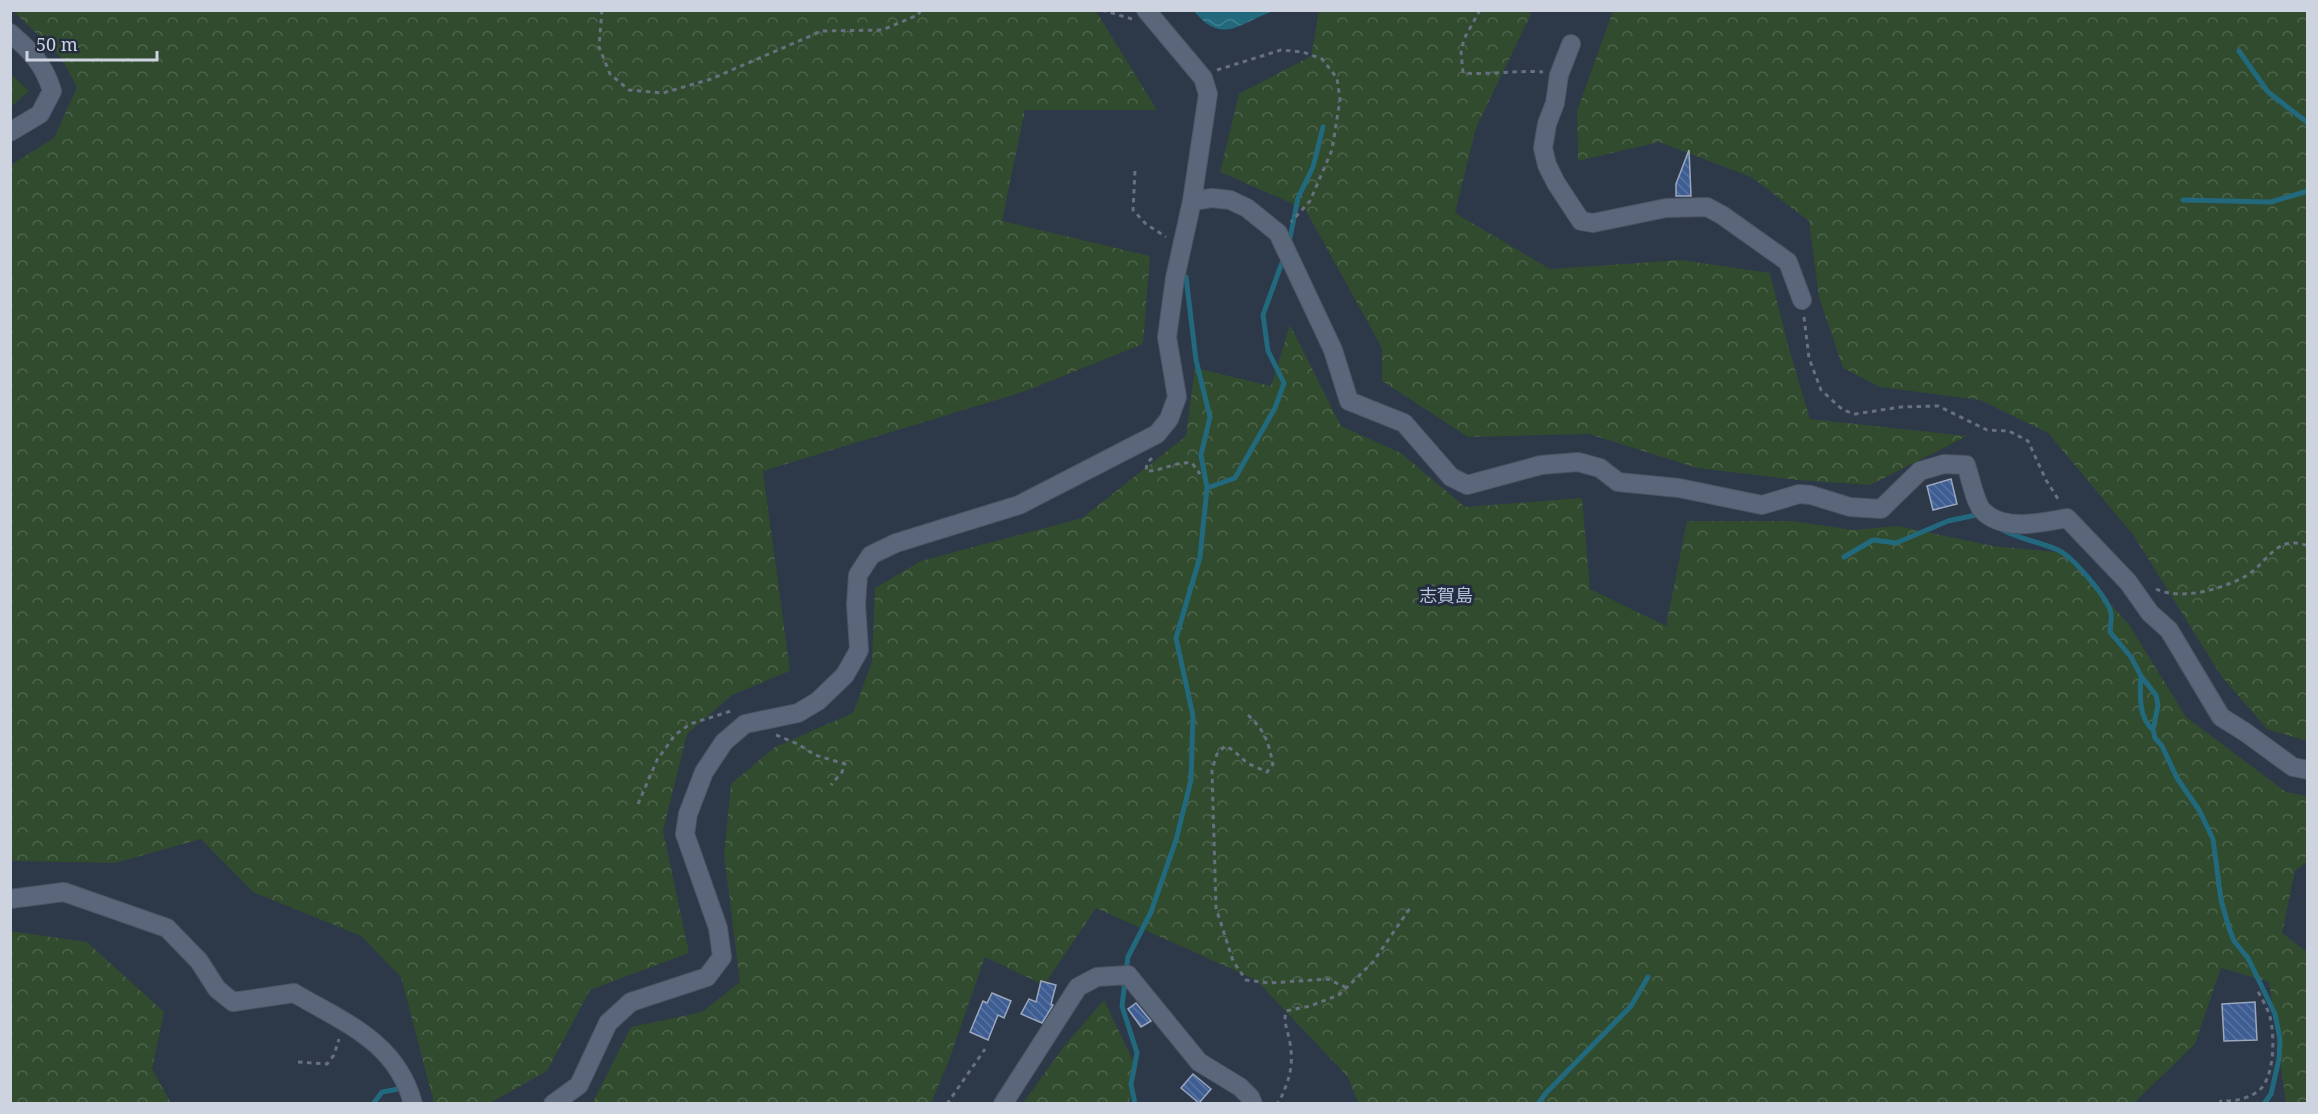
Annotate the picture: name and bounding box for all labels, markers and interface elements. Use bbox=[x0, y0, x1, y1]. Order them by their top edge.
scale bar bbox=[27, 24, 158, 62]
text: 50 m bbox=[36, 32, 78, 56]
district label: 志賀島 bbox=[1419, 583, 1473, 607]

